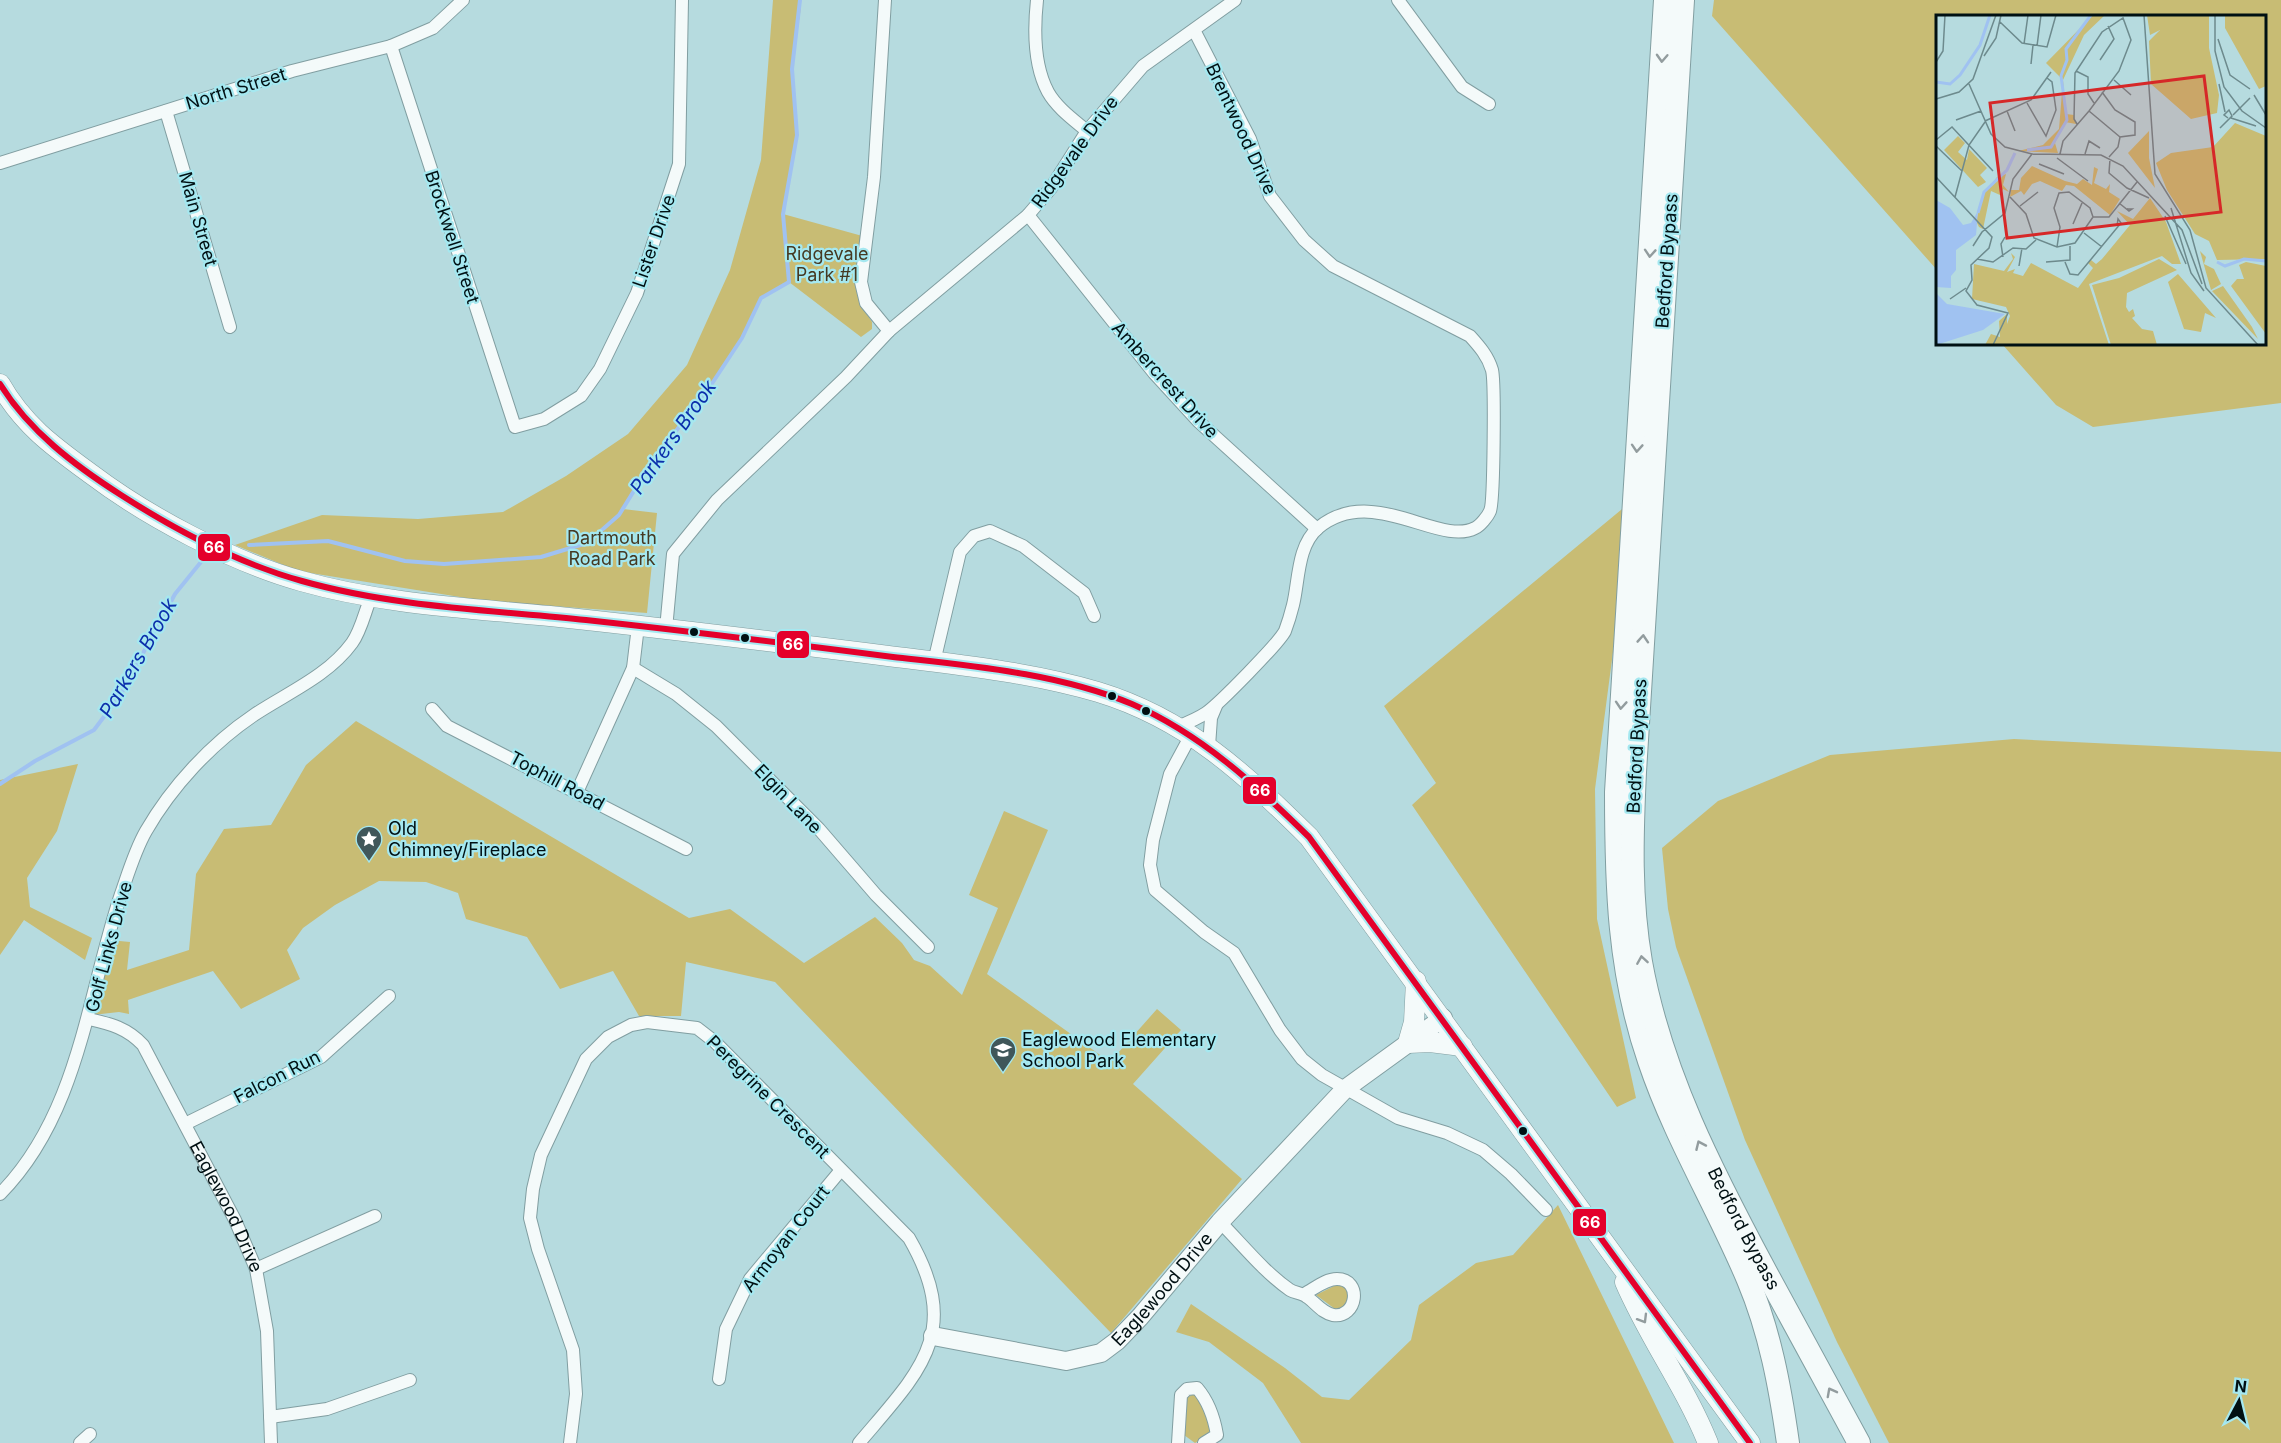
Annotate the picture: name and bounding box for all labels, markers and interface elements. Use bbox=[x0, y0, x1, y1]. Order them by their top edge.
inset map bbox=[1936, 15, 2266, 345]
one-way arrow bbox=[1655, 54, 1668, 63]
street label: Brentwood Drive bbox=[1202, 60, 1281, 198]
street label: North Street bbox=[183, 63, 289, 114]
street label: Ridgevale Drive bbox=[1027, 92, 1122, 212]
street label: Brockwell Street bbox=[421, 168, 484, 306]
street label: Main Street bbox=[175, 169, 222, 269]
street label: Lister Drive bbox=[628, 192, 679, 290]
street label: Bedford Bypass bbox=[1651, 193, 1682, 329]
park label: Ridgevale Park #1 bbox=[785, 243, 869, 285]
one-way arrow bbox=[1643, 249, 1656, 258]
street label: Ambercrest Drive bbox=[1108, 317, 1223, 442]
water label: Parkers Brook bbox=[625, 374, 722, 499]
one-way arrow bbox=[1631, 443, 1644, 452]
park label: Dartmouth Road Park bbox=[567, 527, 657, 569]
line badge: 66 bbox=[197, 533, 231, 562]
text: 66 bbox=[204, 537, 224, 557]
water label: Parkers Brook bbox=[94, 593, 182, 722]
unlabelled marker bbox=[688, 626, 700, 638]
line badge: 66 bbox=[776, 630, 810, 659]
unlabelled marker bbox=[739, 632, 751, 644]
text: 66 bbox=[783, 634, 803, 654]
one-way arrow bbox=[1636, 635, 1649, 644]
street label: Bedford Bypass bbox=[1622, 678, 1651, 814]
unlabelled marker bbox=[1106, 690, 1118, 702]
one-way arrow bbox=[1615, 701, 1628, 710]
unlabelled marker bbox=[1140, 705, 1152, 717]
street label: Tophill Road bbox=[506, 747, 608, 814]
street label: Elgin Lane bbox=[750, 760, 826, 837]
line badge: 66 bbox=[1242, 776, 1277, 805]
text: 66 bbox=[1250, 780, 1270, 800]
place label: Old Chimney/Fireplace bbox=[388, 818, 547, 860]
place icon: Old Chimney/Fireplace bbox=[354, 824, 384, 862]
street label: Golf Links Drive bbox=[81, 879, 136, 1015]
one-way arrow bbox=[1636, 955, 1648, 964]
place label: Eaglewood Elementary School Park bbox=[1022, 1029, 1216, 1071]
street label: Peregrine Crescent bbox=[703, 1031, 834, 1162]
school or university icon: Eaglewood Elementary School Park bbox=[988, 1035, 1018, 1073]
street label: Falcon Run bbox=[230, 1046, 324, 1107]
unlabelled marker bbox=[1517, 1125, 1529, 1137]
street label: Eaglewood Drive bbox=[185, 1138, 267, 1275]
one-way arrow bbox=[1696, 1140, 1708, 1151]
street label: Bedford Bypass bbox=[1704, 1164, 1785, 1293]
street label: Armoyan Court bbox=[738, 1181, 834, 1296]
line badge: 66 bbox=[1572, 1208, 1607, 1237]
text: 66 bbox=[1580, 1212, 1600, 1232]
street label: Eaglewood Drive bbox=[1107, 1228, 1217, 1350]
one-way arrow bbox=[1635, 1313, 1647, 1323]
north arrow bbox=[2209, 1371, 2269, 1431]
text: N bbox=[2234, 1375, 2248, 1397]
one-way arrow bbox=[1827, 1387, 1838, 1398]

